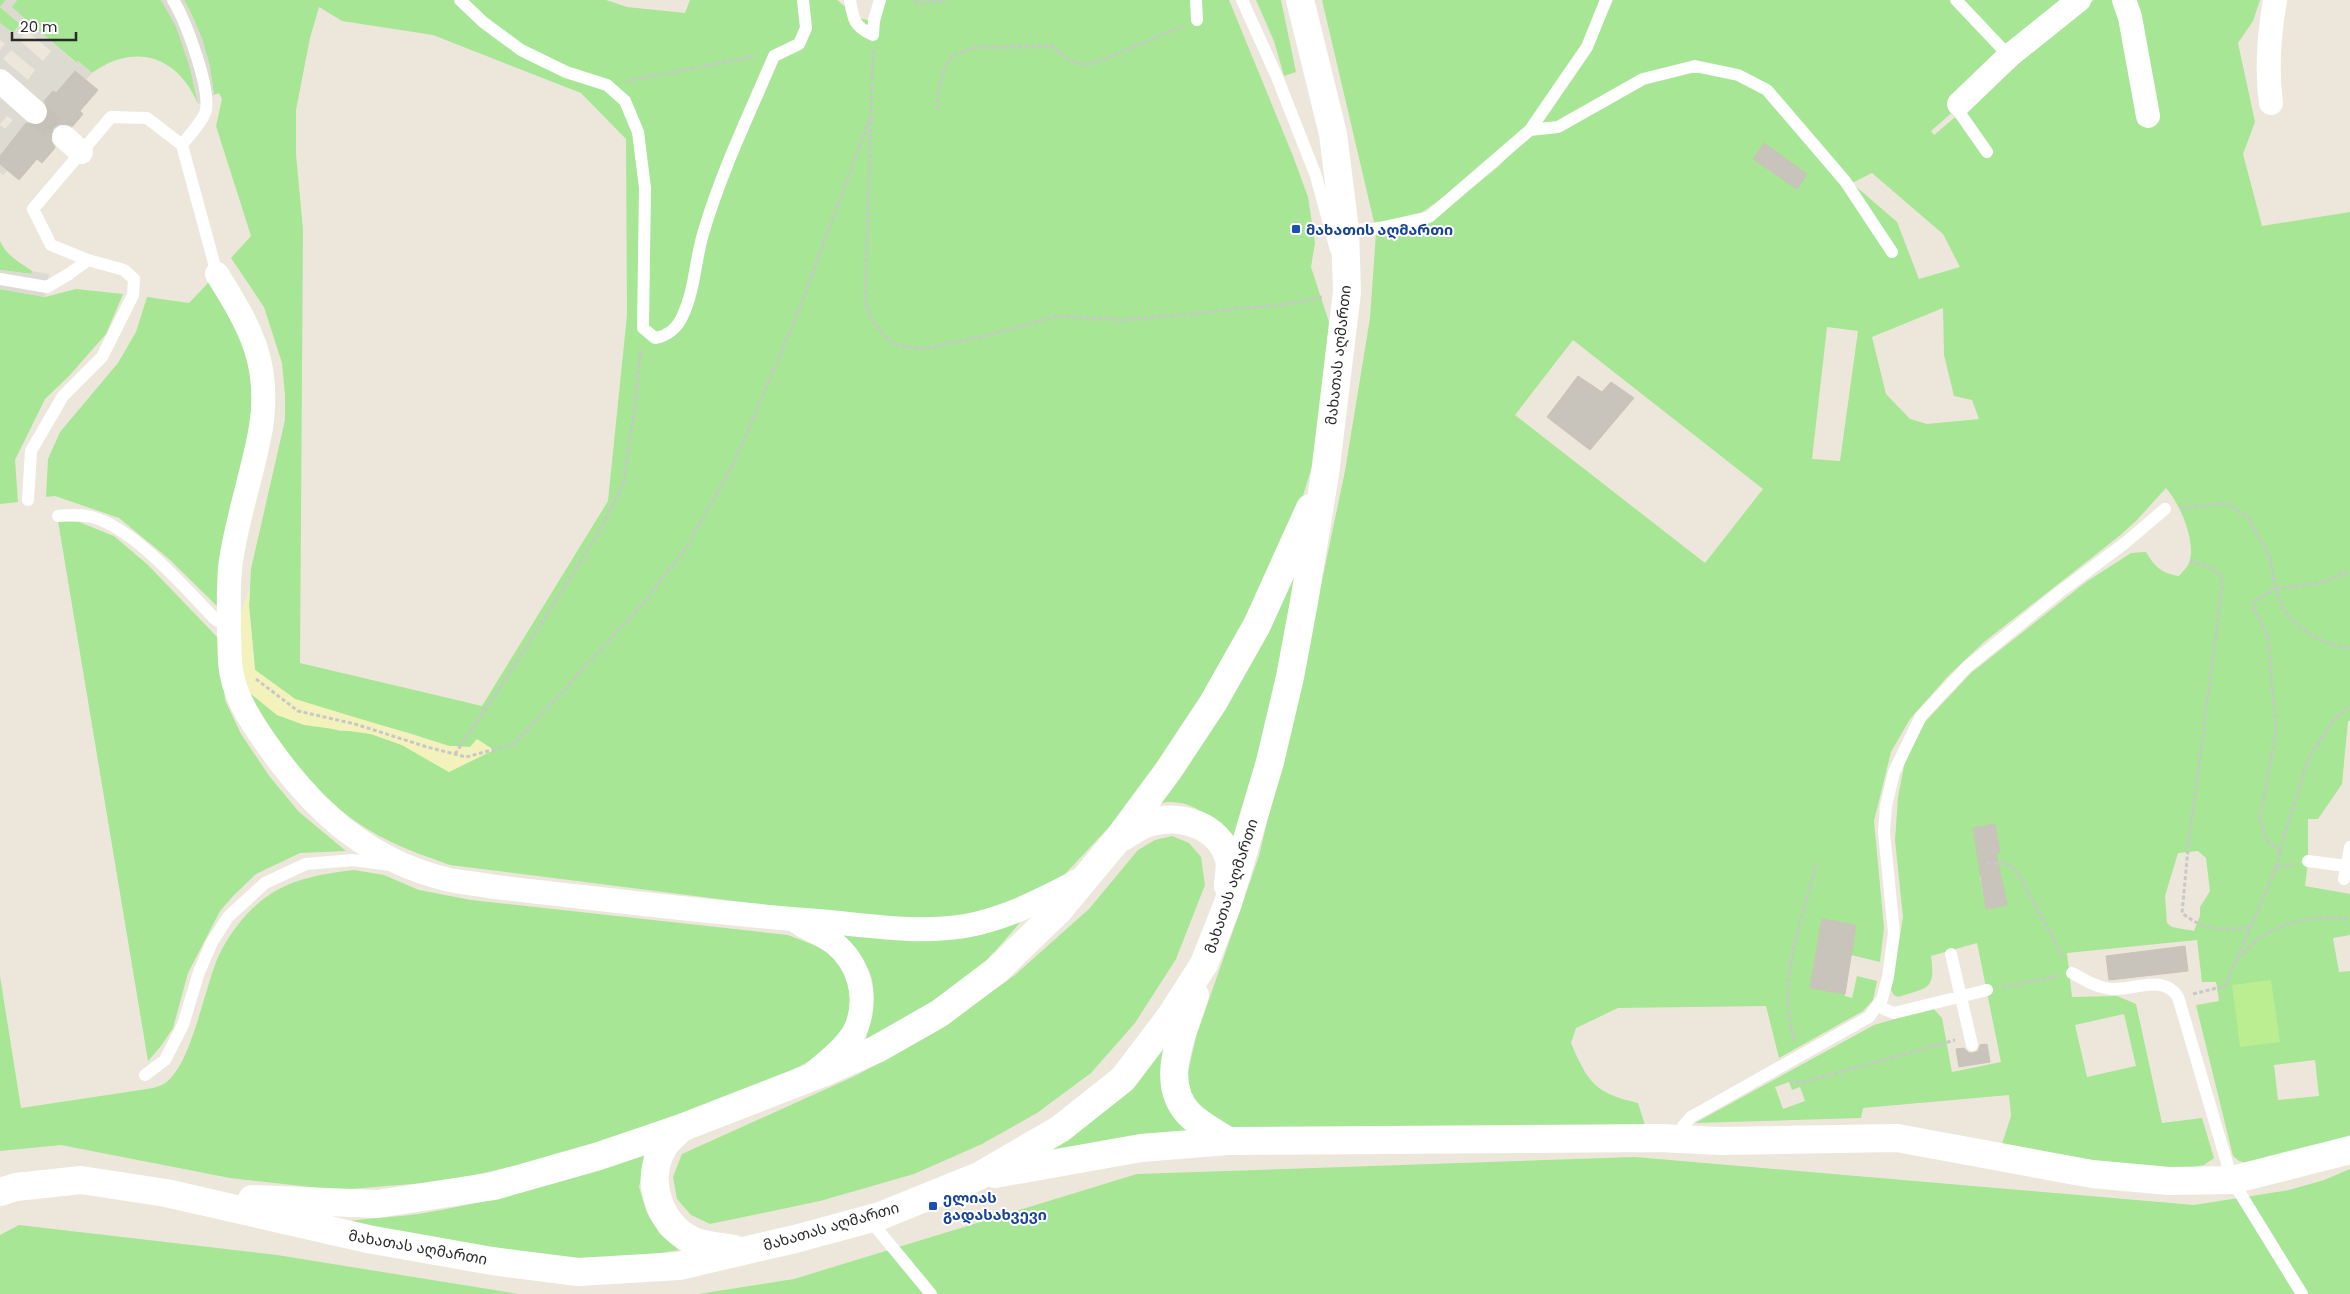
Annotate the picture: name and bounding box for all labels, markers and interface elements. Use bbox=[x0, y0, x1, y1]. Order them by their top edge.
scale bar bbox=[12, 10, 76, 42]
text: 20 m bbox=[20, 16, 58, 37]
place label: მახათის აღმართი bbox=[1306, 219, 1453, 240]
marker: მახათის აღმართი bbox=[1290, 223, 1302, 235]
street label: მახათას აღმართი bbox=[1320, 284, 1356, 426]
street label: მახათას აღმართი bbox=[1199, 816, 1263, 956]
place label: ელიას გადასახვევი bbox=[943, 1187, 1047, 1225]
street label: მახათას აღმართი bbox=[761, 1197, 901, 1255]
marker: ელიას გადასახვევი bbox=[927, 1200, 939, 1212]
street label: მახათას აღმართი bbox=[347, 1224, 489, 1270]

